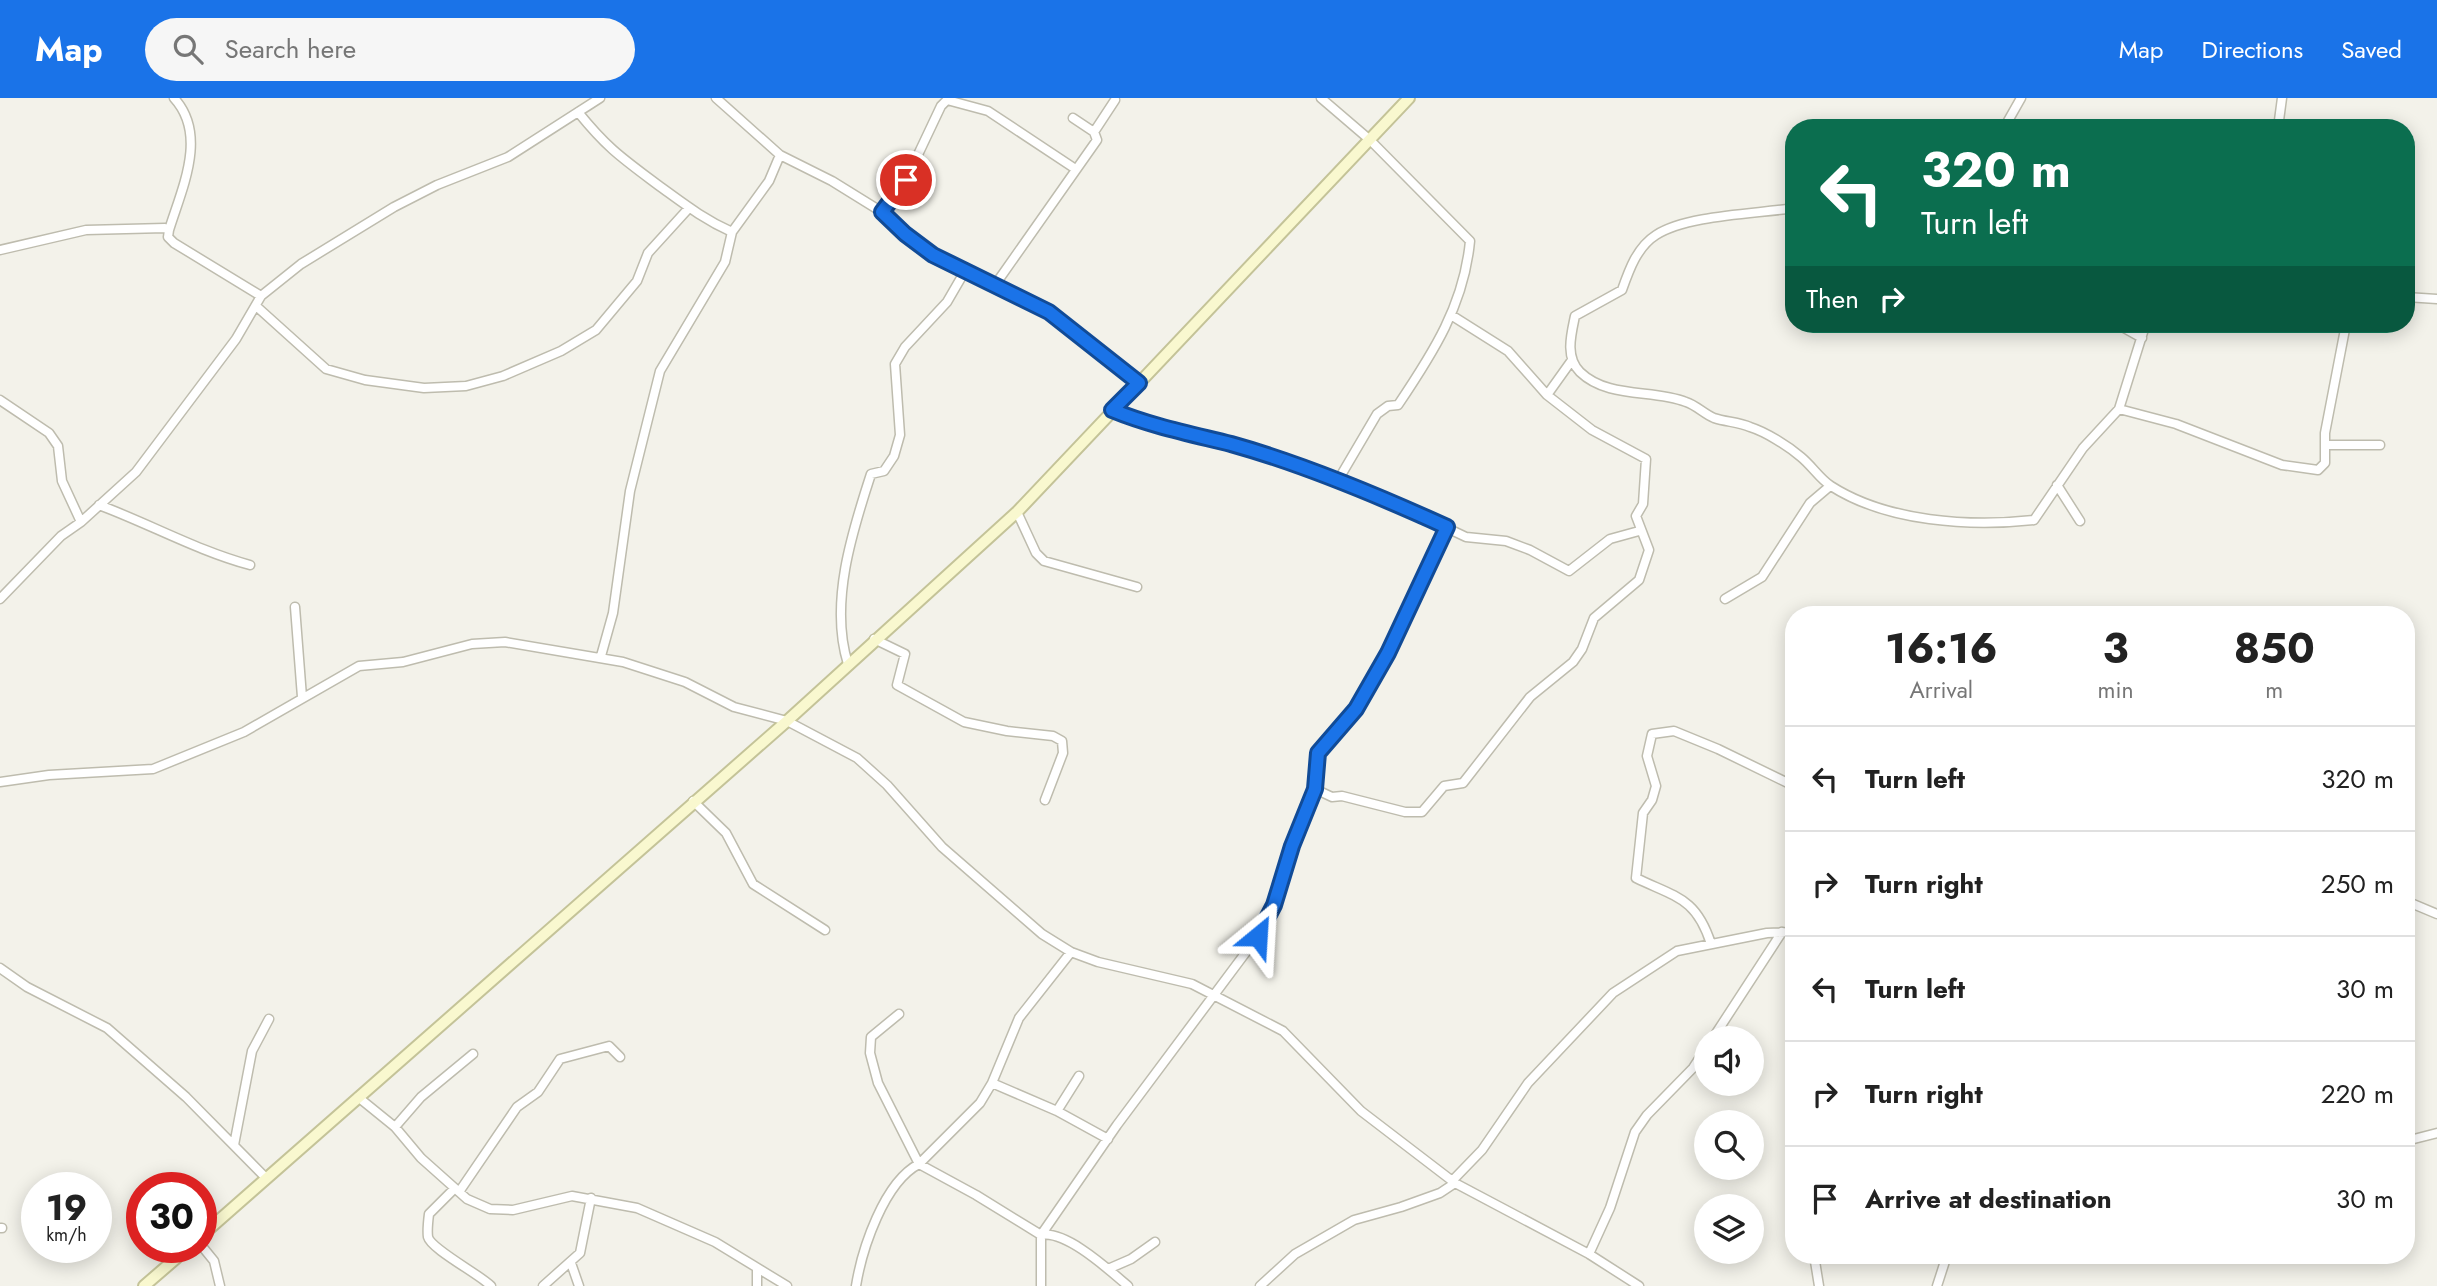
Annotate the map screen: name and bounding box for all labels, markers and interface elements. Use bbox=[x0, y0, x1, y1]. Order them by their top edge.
search box bbox=[145, 18, 635, 81]
text: Map bbox=[35, 26, 103, 73]
icon: search bbox=[169, 30, 207, 68]
text: Search here bbox=[225, 30, 356, 68]
text: Map bbox=[2119, 32, 2164, 67]
text: Directions bbox=[2202, 32, 2303, 67]
text: Saved bbox=[2341, 32, 2402, 67]
text: 320 m bbox=[1921, 135, 2071, 205]
icon: left bbox=[1806, 147, 1897, 238]
pin bbox=[876, 150, 936, 210]
icon: arrive bbox=[887, 161, 925, 199]
text: Turn left bbox=[1921, 200, 2028, 246]
text: Then bbox=[1806, 280, 1859, 318]
icon: right bbox=[1873, 280, 1911, 318]
text: 16:16 bbox=[1885, 618, 1998, 679]
text: 3 bbox=[2103, 618, 2129, 679]
text: 850 bbox=[2234, 618, 2315, 679]
text: Arrival bbox=[1910, 673, 1973, 707]
text: min bbox=[2098, 673, 2134, 707]
text: m bbox=[2265, 673, 2283, 707]
icon: left bbox=[1806, 760, 1844, 798]
text: Turn left bbox=[1865, 760, 1965, 798]
text: 320 m bbox=[2321, 760, 2394, 798]
icon: right bbox=[1806, 865, 1844, 903]
text: Turn right bbox=[1865, 865, 1983, 903]
text: 250 m bbox=[2321, 865, 2394, 903]
position arrow bbox=[1221, 899, 1295, 973]
icon: left bbox=[1806, 970, 1844, 1008]
text: Turn left bbox=[1865, 970, 1965, 1008]
text: 30 m bbox=[2336, 970, 2394, 1008]
map controls bbox=[1694, 1026, 1764, 1264]
button: sound bbox=[1694, 1026, 1764, 1096]
icon: right bbox=[1806, 1075, 1844, 1113]
text: Turn right bbox=[1865, 1075, 1983, 1113]
text: 220 m bbox=[2321, 1075, 2394, 1113]
button: search bbox=[1694, 1110, 1764, 1180]
speed limit sign: 30 bbox=[126, 1172, 217, 1263]
icon: arrive bbox=[1806, 1180, 1844, 1218]
text: Arrive at destination bbox=[1865, 1180, 2112, 1218]
text: 30 m bbox=[2336, 1180, 2394, 1218]
text: 19 bbox=[46, 1183, 87, 1233]
button: layers bbox=[1694, 1194, 1764, 1264]
text: km/h bbox=[46, 1222, 87, 1248]

